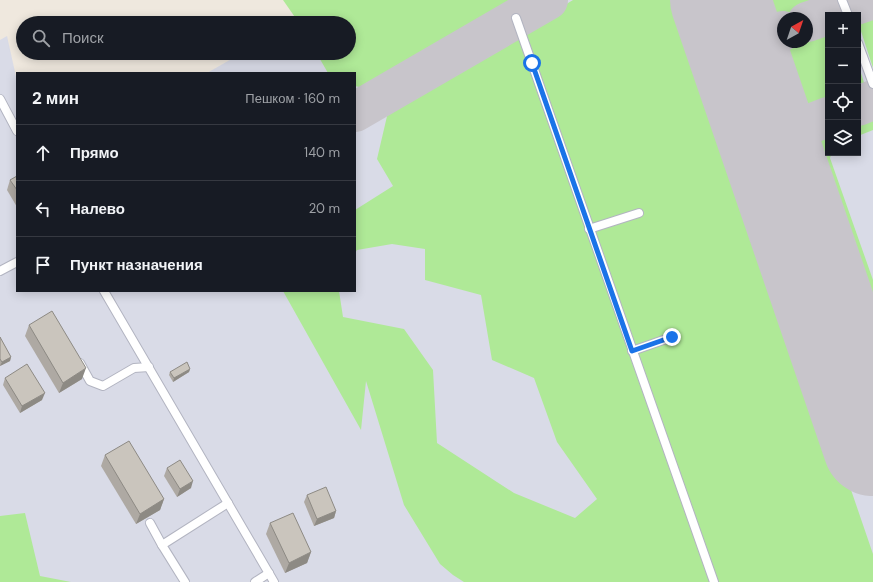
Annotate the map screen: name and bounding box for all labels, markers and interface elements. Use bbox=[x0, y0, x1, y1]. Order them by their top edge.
north arrow bbox=[777, 12, 813, 48]
map controls bbox=[825, 12, 861, 156]
button: + bbox=[825, 12, 861, 48]
search box bbox=[16, 16, 356, 60]
icon: search bbox=[30, 27, 52, 49]
text: Поиск bbox=[62, 28, 104, 48]
button: − bbox=[825, 48, 861, 84]
route start bbox=[523, 54, 541, 72]
button: locate bbox=[825, 84, 861, 120]
text: 2 мин bbox=[32, 87, 79, 109]
text: Пешком · 160 m bbox=[245, 90, 340, 107]
button: layers bbox=[825, 120, 861, 156]
icon: ahead bbox=[32, 142, 54, 164]
text: Прямо bbox=[70, 143, 119, 163]
text: 140 m bbox=[304, 144, 340, 161]
icon: left bbox=[32, 198, 54, 220]
text: Налево bbox=[70, 199, 125, 219]
text: 20 m bbox=[309, 200, 340, 217]
icon: arrive bbox=[32, 254, 54, 276]
text: Пункт назначения bbox=[70, 255, 203, 275]
route end bbox=[663, 328, 681, 346]

